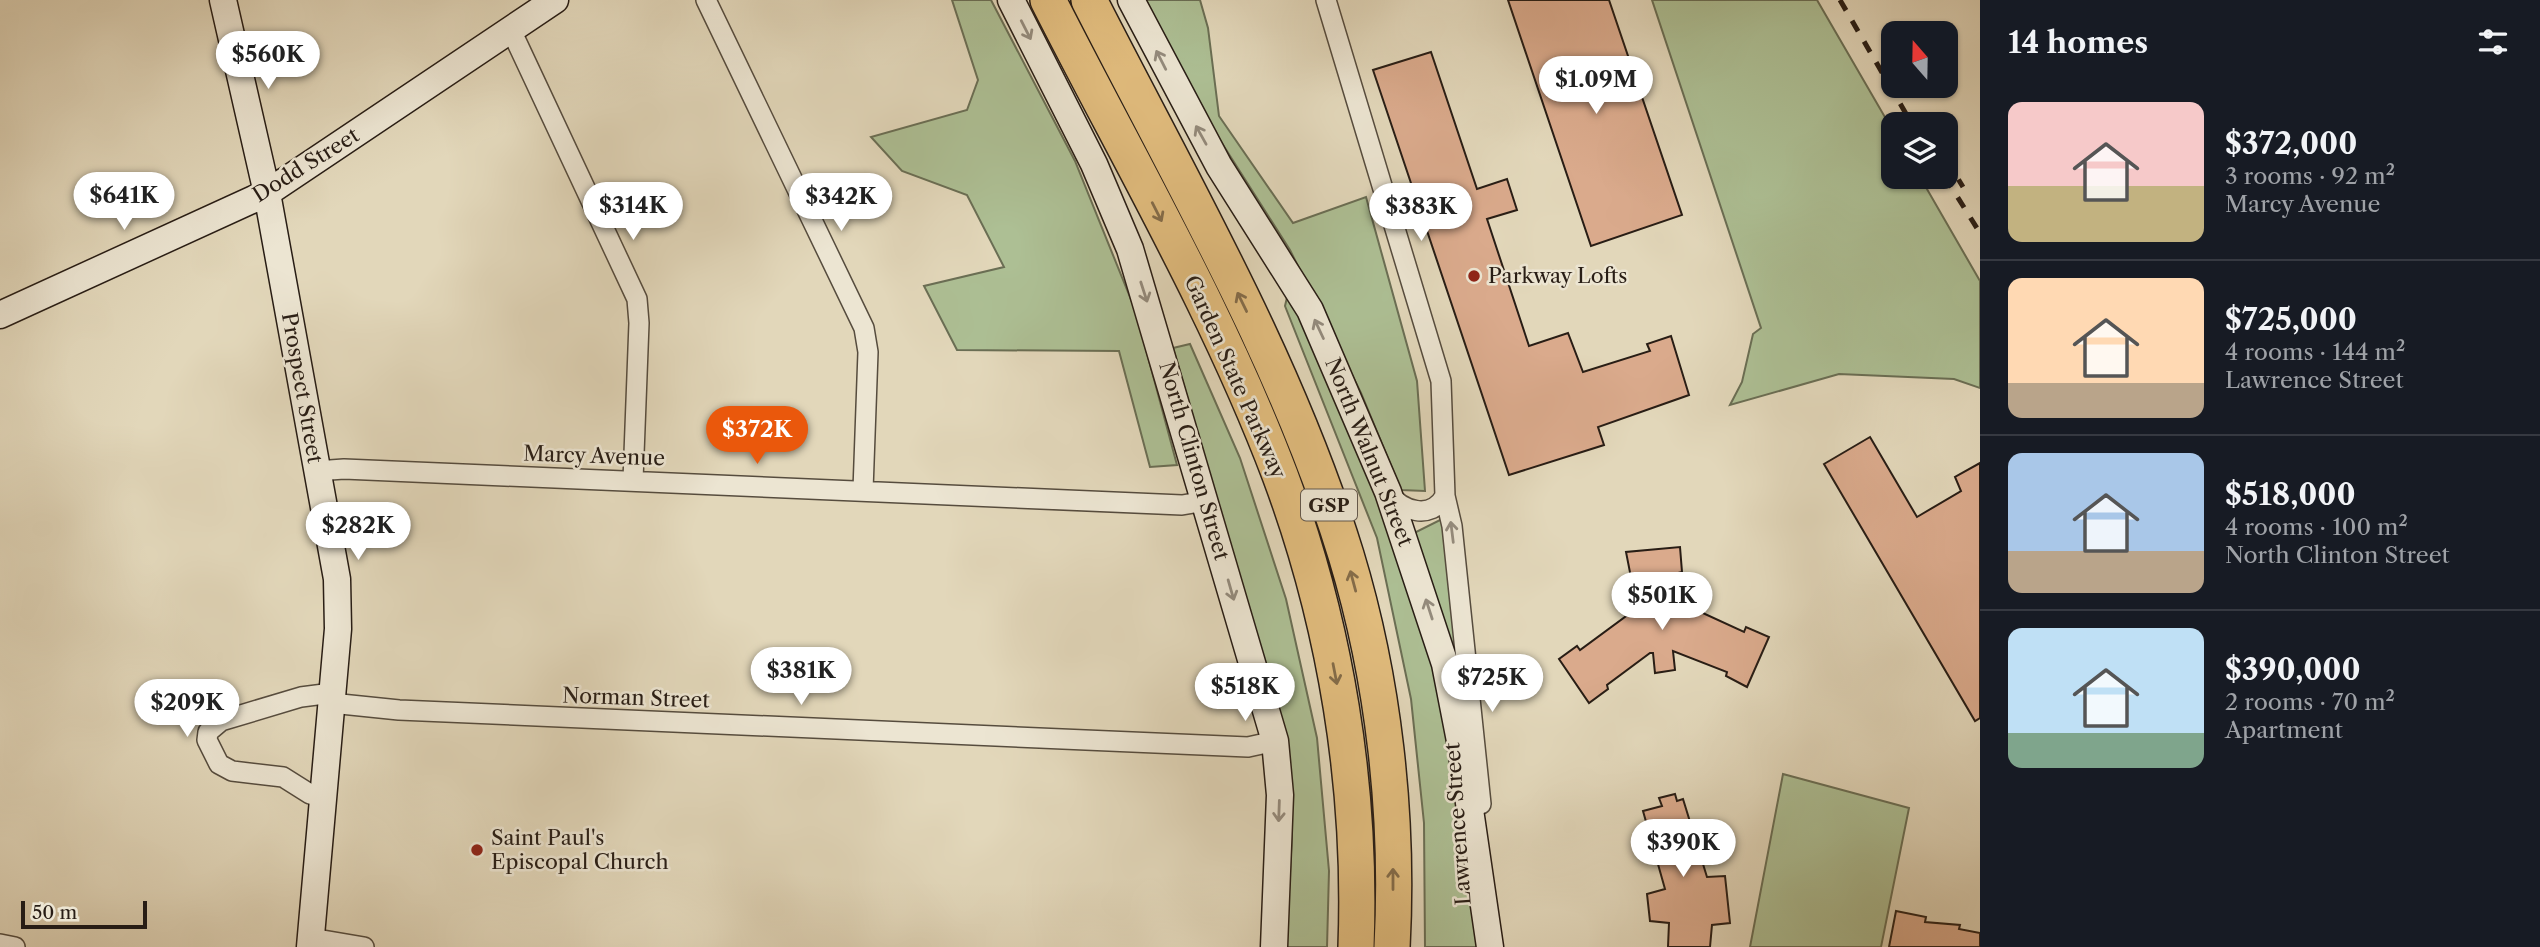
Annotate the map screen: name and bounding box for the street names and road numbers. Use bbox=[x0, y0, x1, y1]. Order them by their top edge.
street label: Dodd Street bbox=[248, 122, 364, 207]
street label: Garden State Parkway bbox=[1179, 271, 1292, 483]
street label: Prospect Street bbox=[277, 311, 328, 466]
street label: North Walnut Street bbox=[1320, 354, 1419, 550]
street label: North Clinton Street bbox=[1154, 359, 1235, 563]
street label: Marcy Avenue bbox=[523, 441, 665, 470]
road number: GSP bbox=[1301, 490, 1357, 520]
street label: Norman Street bbox=[562, 682, 711, 713]
street label: Lawrence Street bbox=[1439, 741, 1476, 906]

